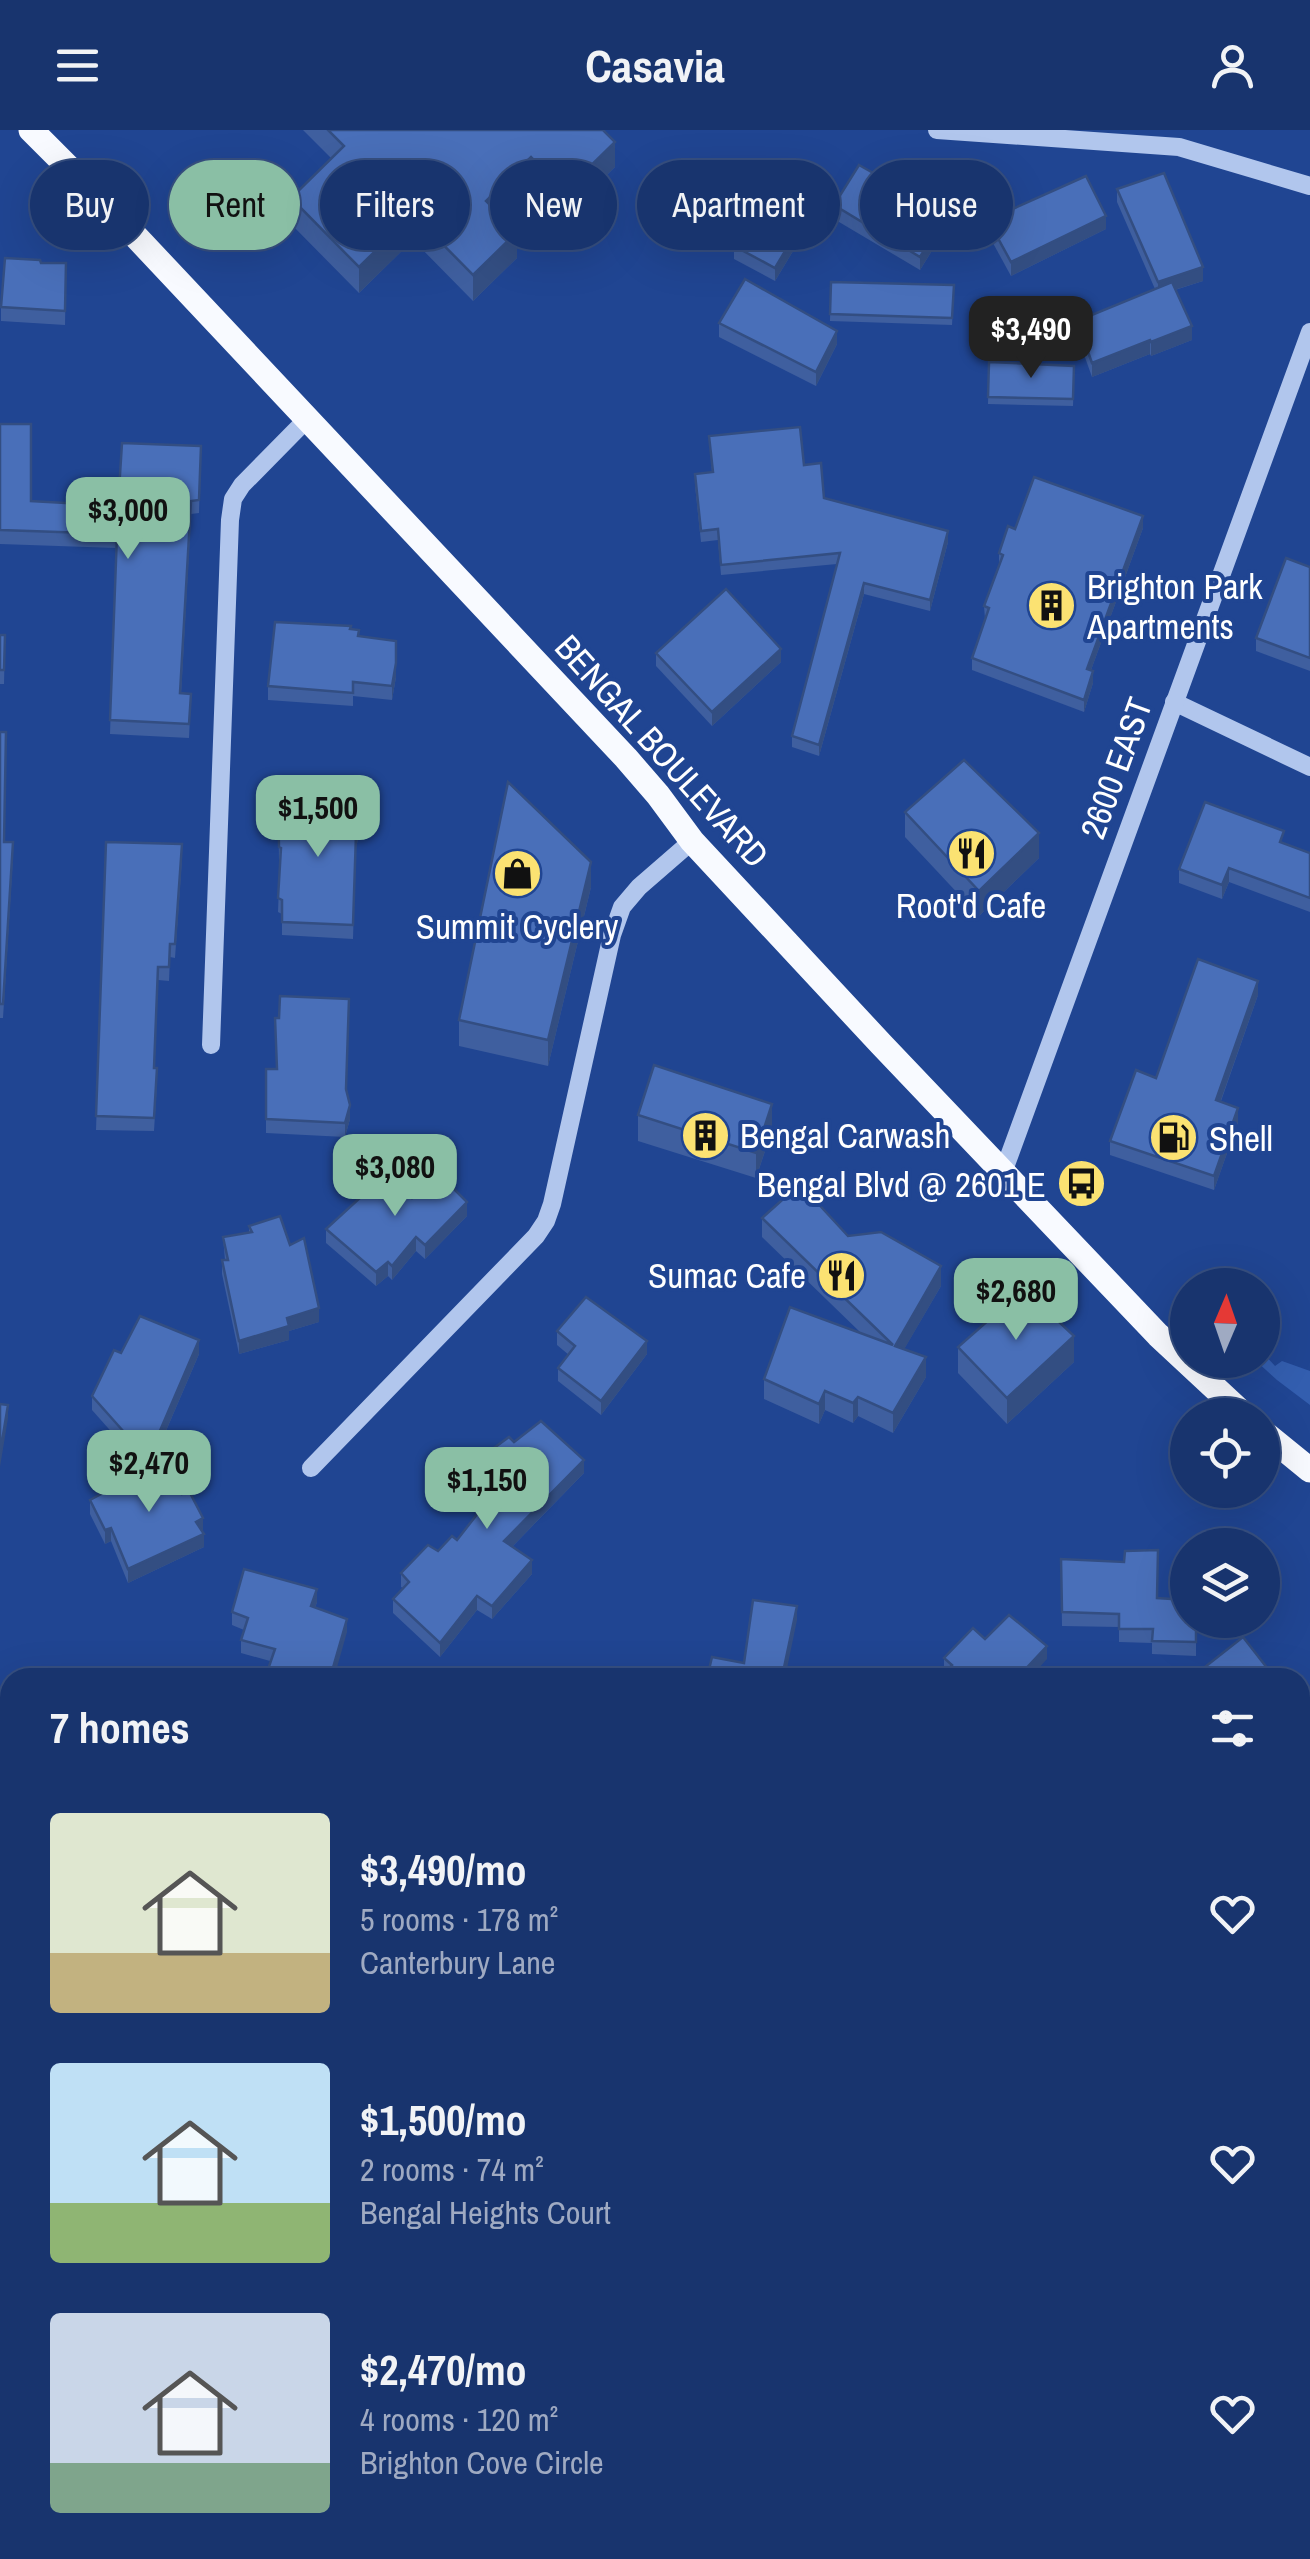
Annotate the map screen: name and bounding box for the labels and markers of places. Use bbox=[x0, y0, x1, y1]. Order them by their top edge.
pin: $3,490 bbox=[950, 296, 1112, 381]
pin: $3,000 bbox=[47, 477, 209, 562]
place label: Brighton Park Apartments bbox=[1086, 563, 1263, 650]
building icon: Brighton Park Apartments bbox=[1026, 580, 1078, 632]
pin: $1,500 bbox=[237, 775, 399, 860]
restaurant icon: Root'd Cafe bbox=[945, 827, 997, 879]
shop icon: Summit Cyclery bbox=[491, 848, 543, 900]
place label: Root'd Cafe bbox=[896, 882, 1046, 929]
place label: Summit Cyclery bbox=[416, 903, 619, 950]
building icon: Bengal Carwash bbox=[679, 1109, 731, 1161]
place label: Bengal Carwash bbox=[740, 1112, 951, 1159]
fuel station icon: Shell bbox=[1148, 1112, 1200, 1164]
place label: Shell bbox=[1209, 1115, 1273, 1162]
pin: $3,080 bbox=[314, 1134, 476, 1219]
bus stop icon: Bengal Blvd @ 2601 E bbox=[1055, 1158, 1107, 1210]
place label: Bengal Blvd @ 2601 E bbox=[757, 1161, 1046, 1208]
restaurant icon: Sumac Cafe bbox=[815, 1249, 867, 1301]
place label: Sumac Cafe bbox=[648, 1252, 806, 1299]
pin: $2,680 bbox=[935, 1258, 1097, 1343]
pin: $2,470 bbox=[68, 1430, 230, 1515]
pin: $1,150 bbox=[406, 1447, 568, 1532]

